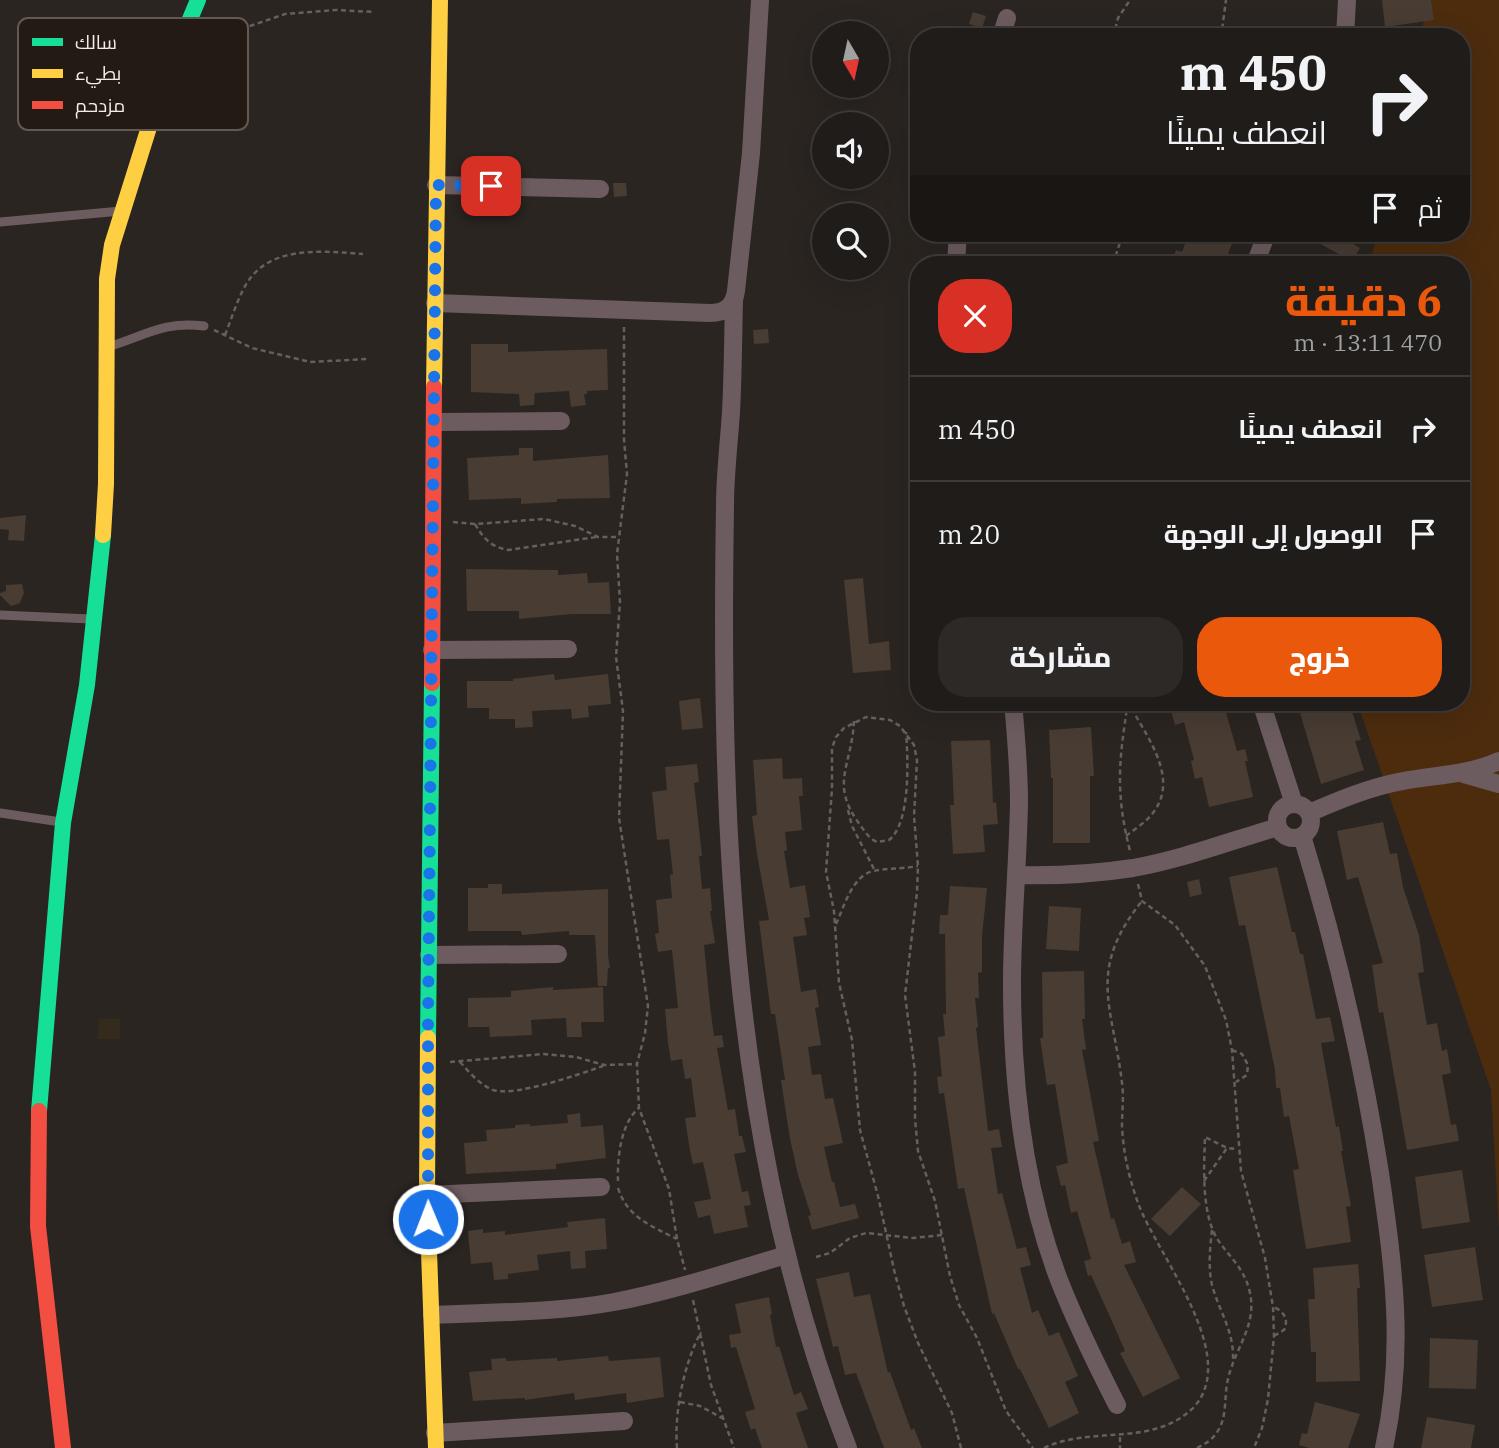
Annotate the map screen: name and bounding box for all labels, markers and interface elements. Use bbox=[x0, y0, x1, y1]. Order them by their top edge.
legend bbox=[18, 18, 248, 130]
north arrow bbox=[812, 21, 889, 98]
map controls bbox=[812, 21, 889, 280]
text: سالك bbox=[75, 30, 117, 54]
text: 450 m bbox=[1180, 40, 1327, 103]
icon: right bbox=[1351, 56, 1442, 147]
text: بطيء bbox=[75, 61, 121, 88]
text: مزدحم bbox=[75, 93, 125, 119]
text: انعطف يمينًا bbox=[1166, 111, 1327, 153]
button: sound bbox=[812, 112, 889, 189]
pin bbox=[461, 156, 521, 216]
icon: arrive bbox=[472, 167, 510, 205]
icon: arrive bbox=[1366, 189, 1404, 227]
text: ثم bbox=[1418, 191, 1442, 225]
button: search bbox=[812, 203, 889, 280]
text: 6 دقيقة bbox=[1285, 273, 1442, 328]
button: close bbox=[938, 279, 1012, 353]
text: 470 m · 13:11 bbox=[1293, 327, 1442, 357]
icon: right bbox=[1404, 410, 1442, 448]
text: انعطف يمينًا bbox=[1238, 411, 1383, 445]
text: 450 m bbox=[938, 412, 1016, 446]
icon: arrive bbox=[1404, 515, 1442, 553]
text: الوصول إلى الوجهة bbox=[1164, 516, 1383, 550]
text: 20 m bbox=[938, 517, 1000, 551]
button: مشاركة bbox=[938, 617, 1183, 697]
button: خروج bbox=[1197, 617, 1442, 697]
position arrow bbox=[391, 1182, 465, 1256]

